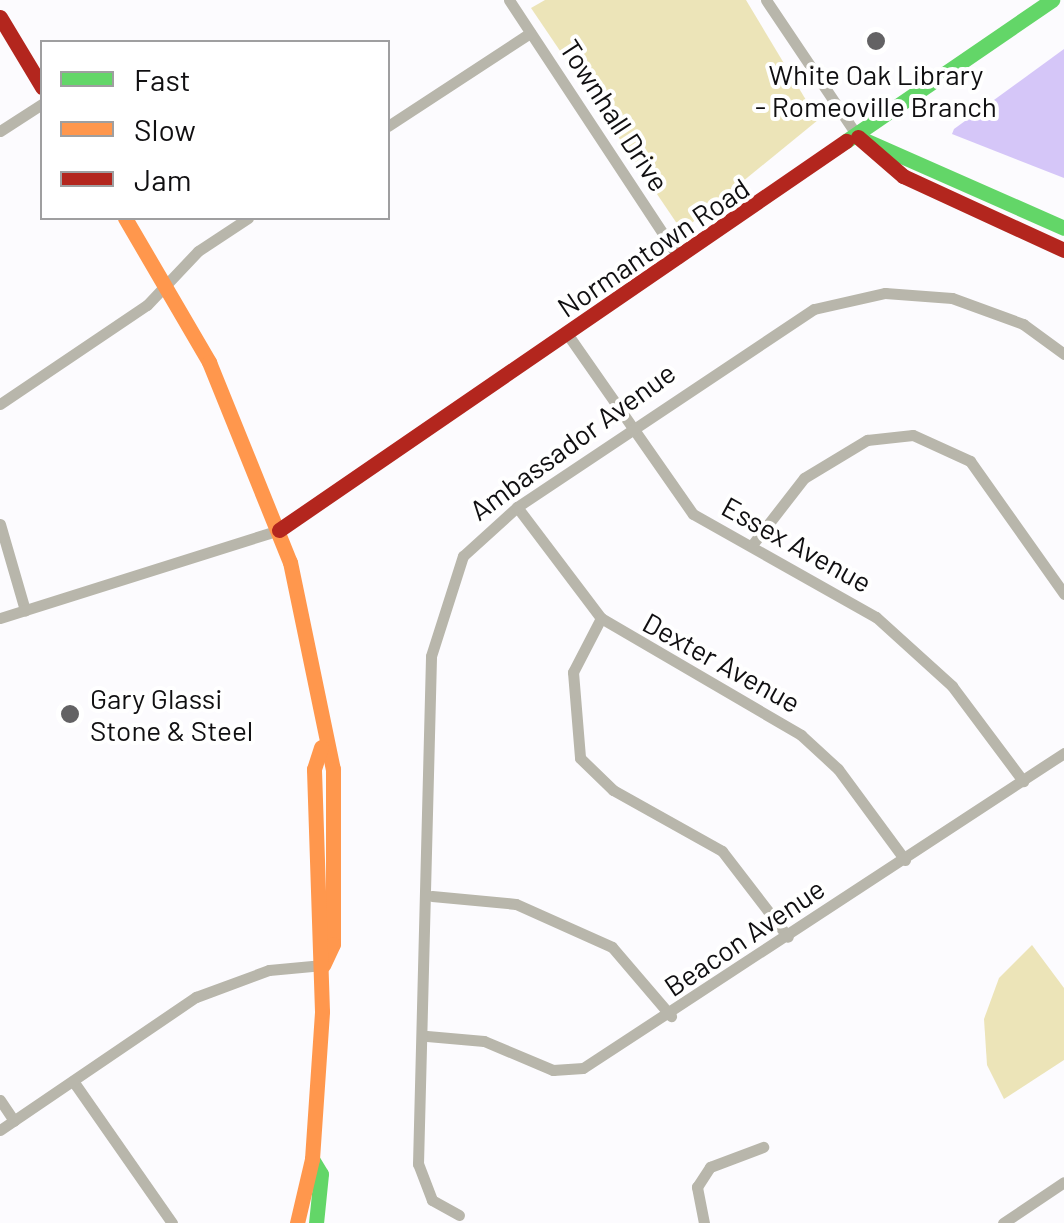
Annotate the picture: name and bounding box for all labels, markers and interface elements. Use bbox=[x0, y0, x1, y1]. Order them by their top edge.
marker: White Oak Library - Romeoville Branch bbox=[865, 30, 887, 52]
street label: Townhall Drive bbox=[553, 33, 677, 197]
legend bbox=[40, 40, 390, 220]
place label: White Oak Library - Romeoville Branch bbox=[755, 57, 997, 123]
text: Fast bbox=[134, 61, 191, 97]
text: Slow bbox=[134, 111, 196, 147]
text: Jam bbox=[134, 161, 191, 197]
street label: Normantown Road bbox=[551, 170, 755, 324]
street label: Ambassador Avenue bbox=[463, 355, 681, 527]
street label: Essex Avenue bbox=[716, 489, 878, 599]
street label: Dexter Avenue bbox=[637, 605, 807, 719]
place label: Gary Glassi Stone & Steel bbox=[90, 681, 253, 747]
marker: Gary Glassi Stone & Steel bbox=[59, 703, 81, 725]
street label: Beacon Avenue bbox=[657, 871, 831, 1003]

